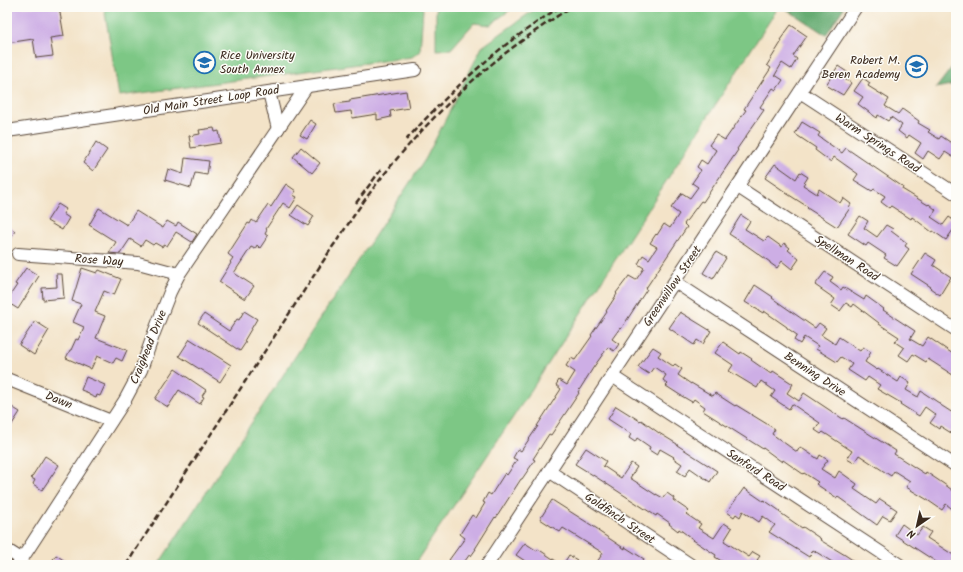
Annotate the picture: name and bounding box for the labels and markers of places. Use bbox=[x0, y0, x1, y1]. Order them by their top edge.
place label: Rice University South Annex bbox=[220, 46, 295, 79]
school or university icon: Rice University South Annex bbox=[191, 49, 217, 75]
place label: Robert M. Beren Academy bbox=[822, 51, 900, 84]
school or university icon: Robert M. Beren Academy bbox=[903, 54, 929, 80]

